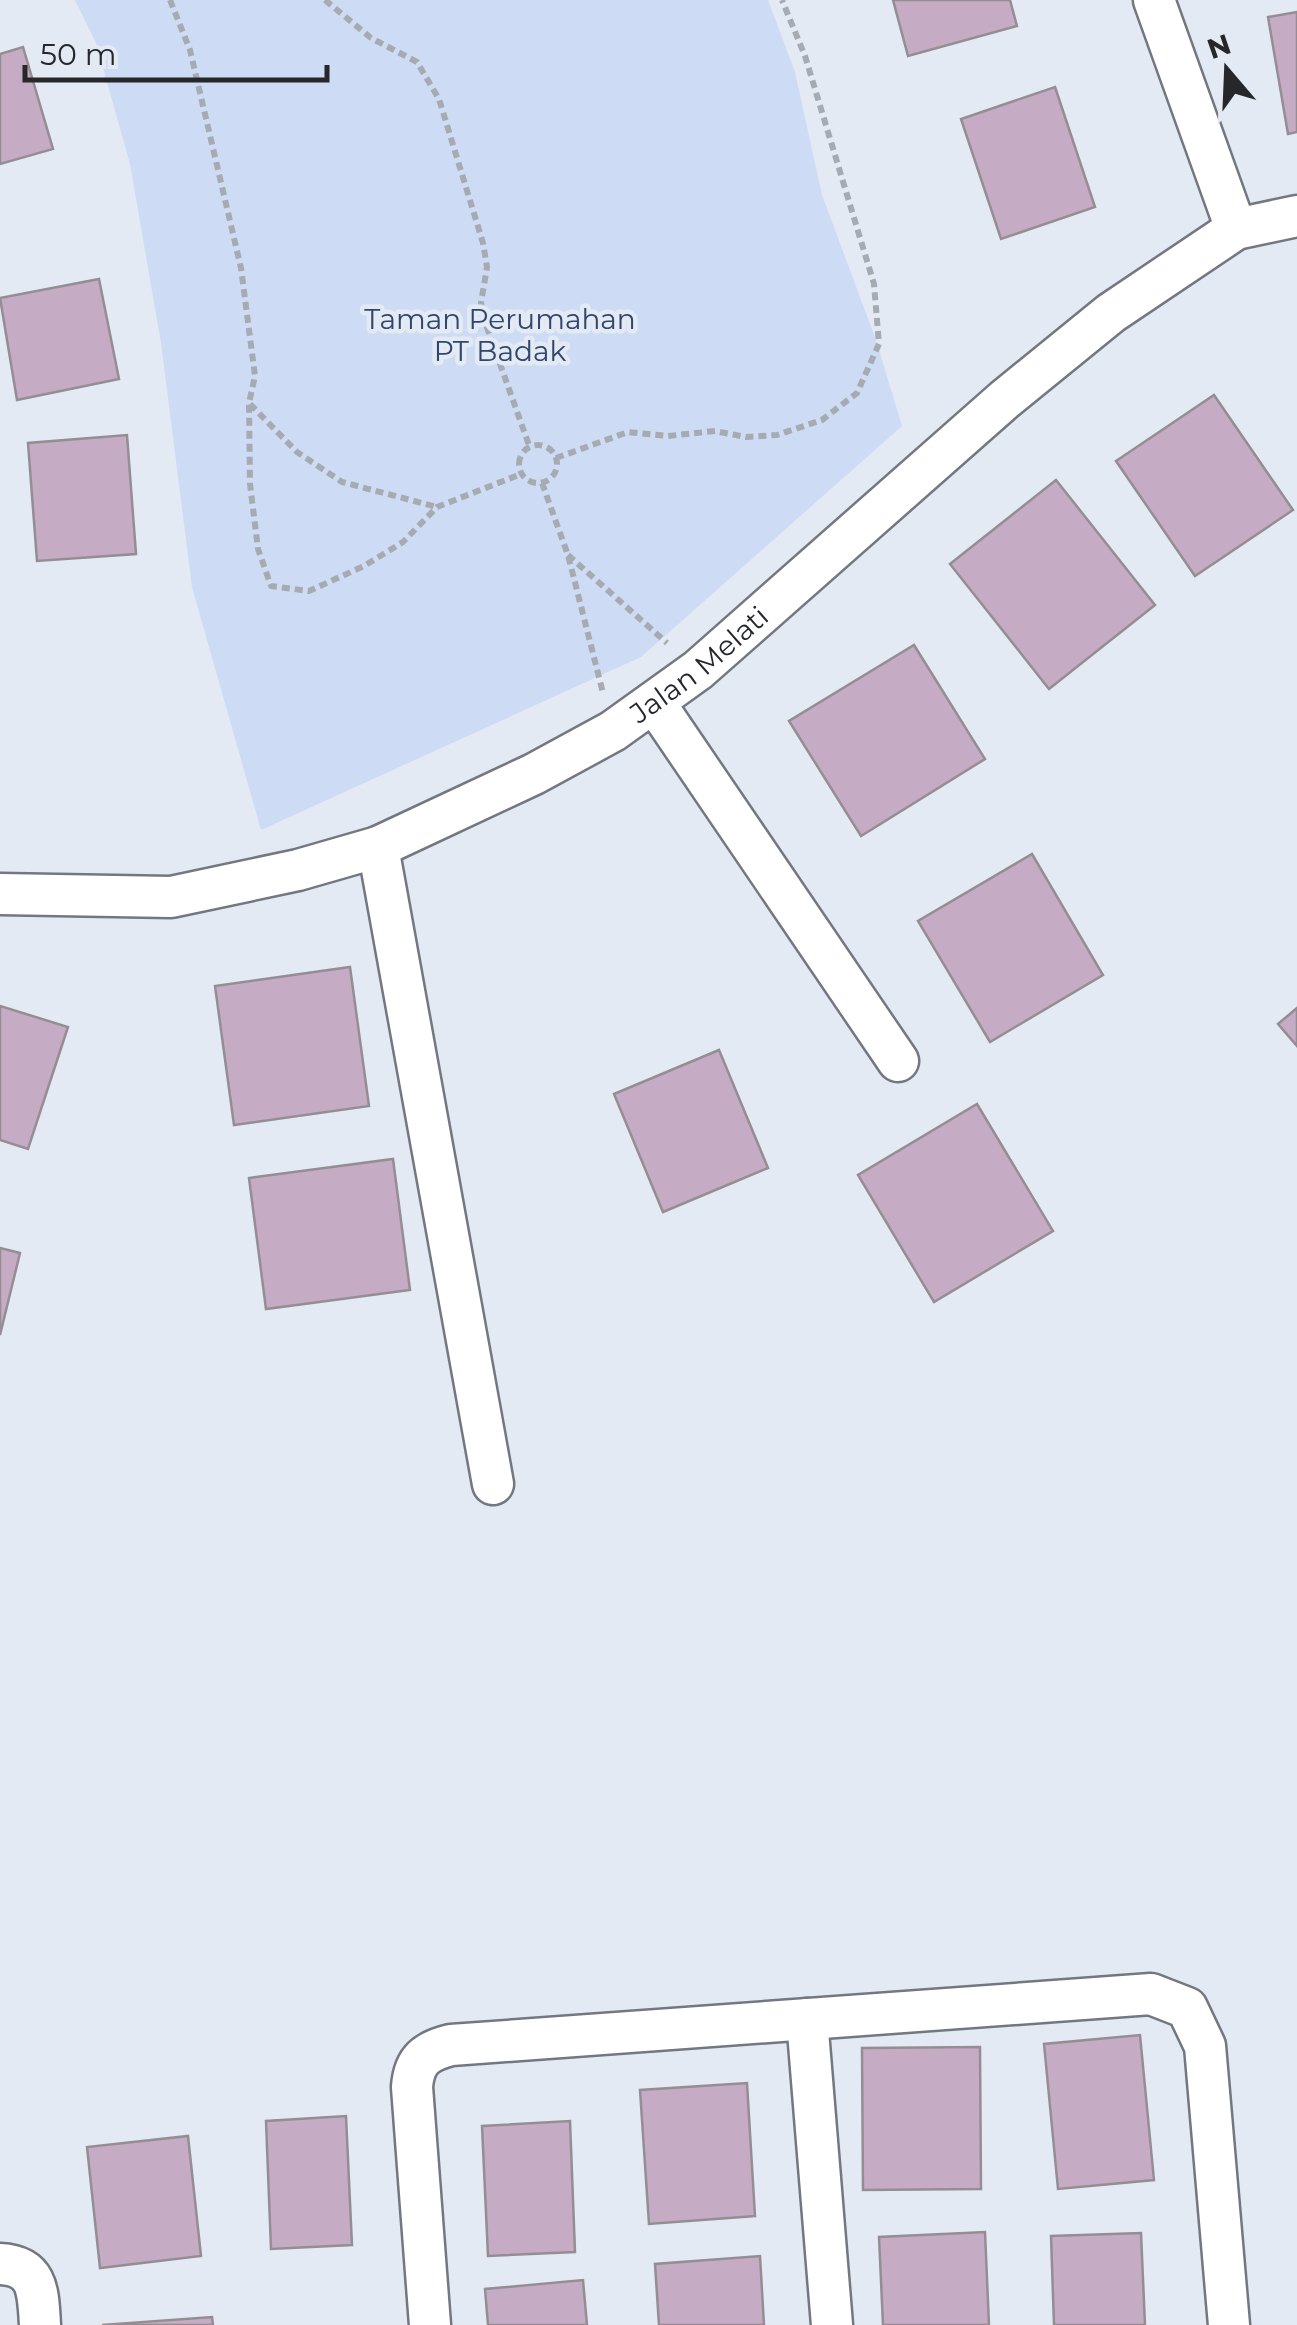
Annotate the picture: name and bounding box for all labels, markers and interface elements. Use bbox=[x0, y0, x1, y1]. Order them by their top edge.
scale bar bbox=[25, 20, 328, 82]
north arrow bbox=[1177, 20, 1277, 120]
text: N bbox=[1203, 27, 1235, 66]
text: 50 m bbox=[40, 36, 117, 73]
park label: Taman Perumahan PT Badak bbox=[364, 302, 636, 368]
street label: Jalan Melati bbox=[623, 599, 775, 731]

